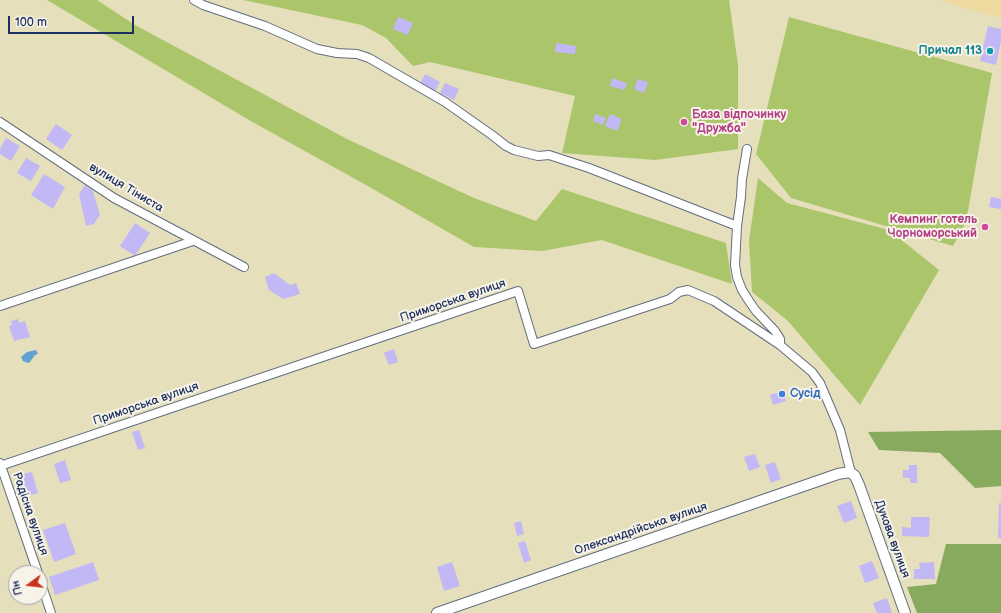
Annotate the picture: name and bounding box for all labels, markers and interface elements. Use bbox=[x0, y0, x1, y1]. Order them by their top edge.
scale bar bbox=[10, 8, 136, 34]
text: 100 m bbox=[15, 15, 47, 30]
place label: Причал 113 bbox=[918, 44, 982, 58]
marker: Причал 113 bbox=[985, 46, 995, 56]
place label: База відпочинку "Дружба" bbox=[692, 108, 786, 136]
marker: База відпочинку "Дружба" bbox=[679, 117, 689, 127]
street label: вулиця Тіниста bbox=[86, 160, 166, 216]
place label: Кемпинг готель Чорноморський bbox=[888, 213, 977, 241]
marker: Кемпинг готель Чорноморський bbox=[980, 222, 990, 232]
street label: Приморська вулиця bbox=[398, 276, 508, 326]
street label: Приморська вулиця bbox=[91, 379, 201, 429]
place label: Сусід bbox=[790, 387, 820, 401]
marker: Сусід bbox=[777, 389, 787, 399]
street label: Радісна вулиця bbox=[9, 471, 51, 557]
street label: Дукова вулиця bbox=[871, 498, 913, 580]
street label: Олександрійська вулиця bbox=[573, 500, 709, 558]
north arrow bbox=[8, 565, 48, 605]
text: Пн bbox=[9, 579, 25, 597]

